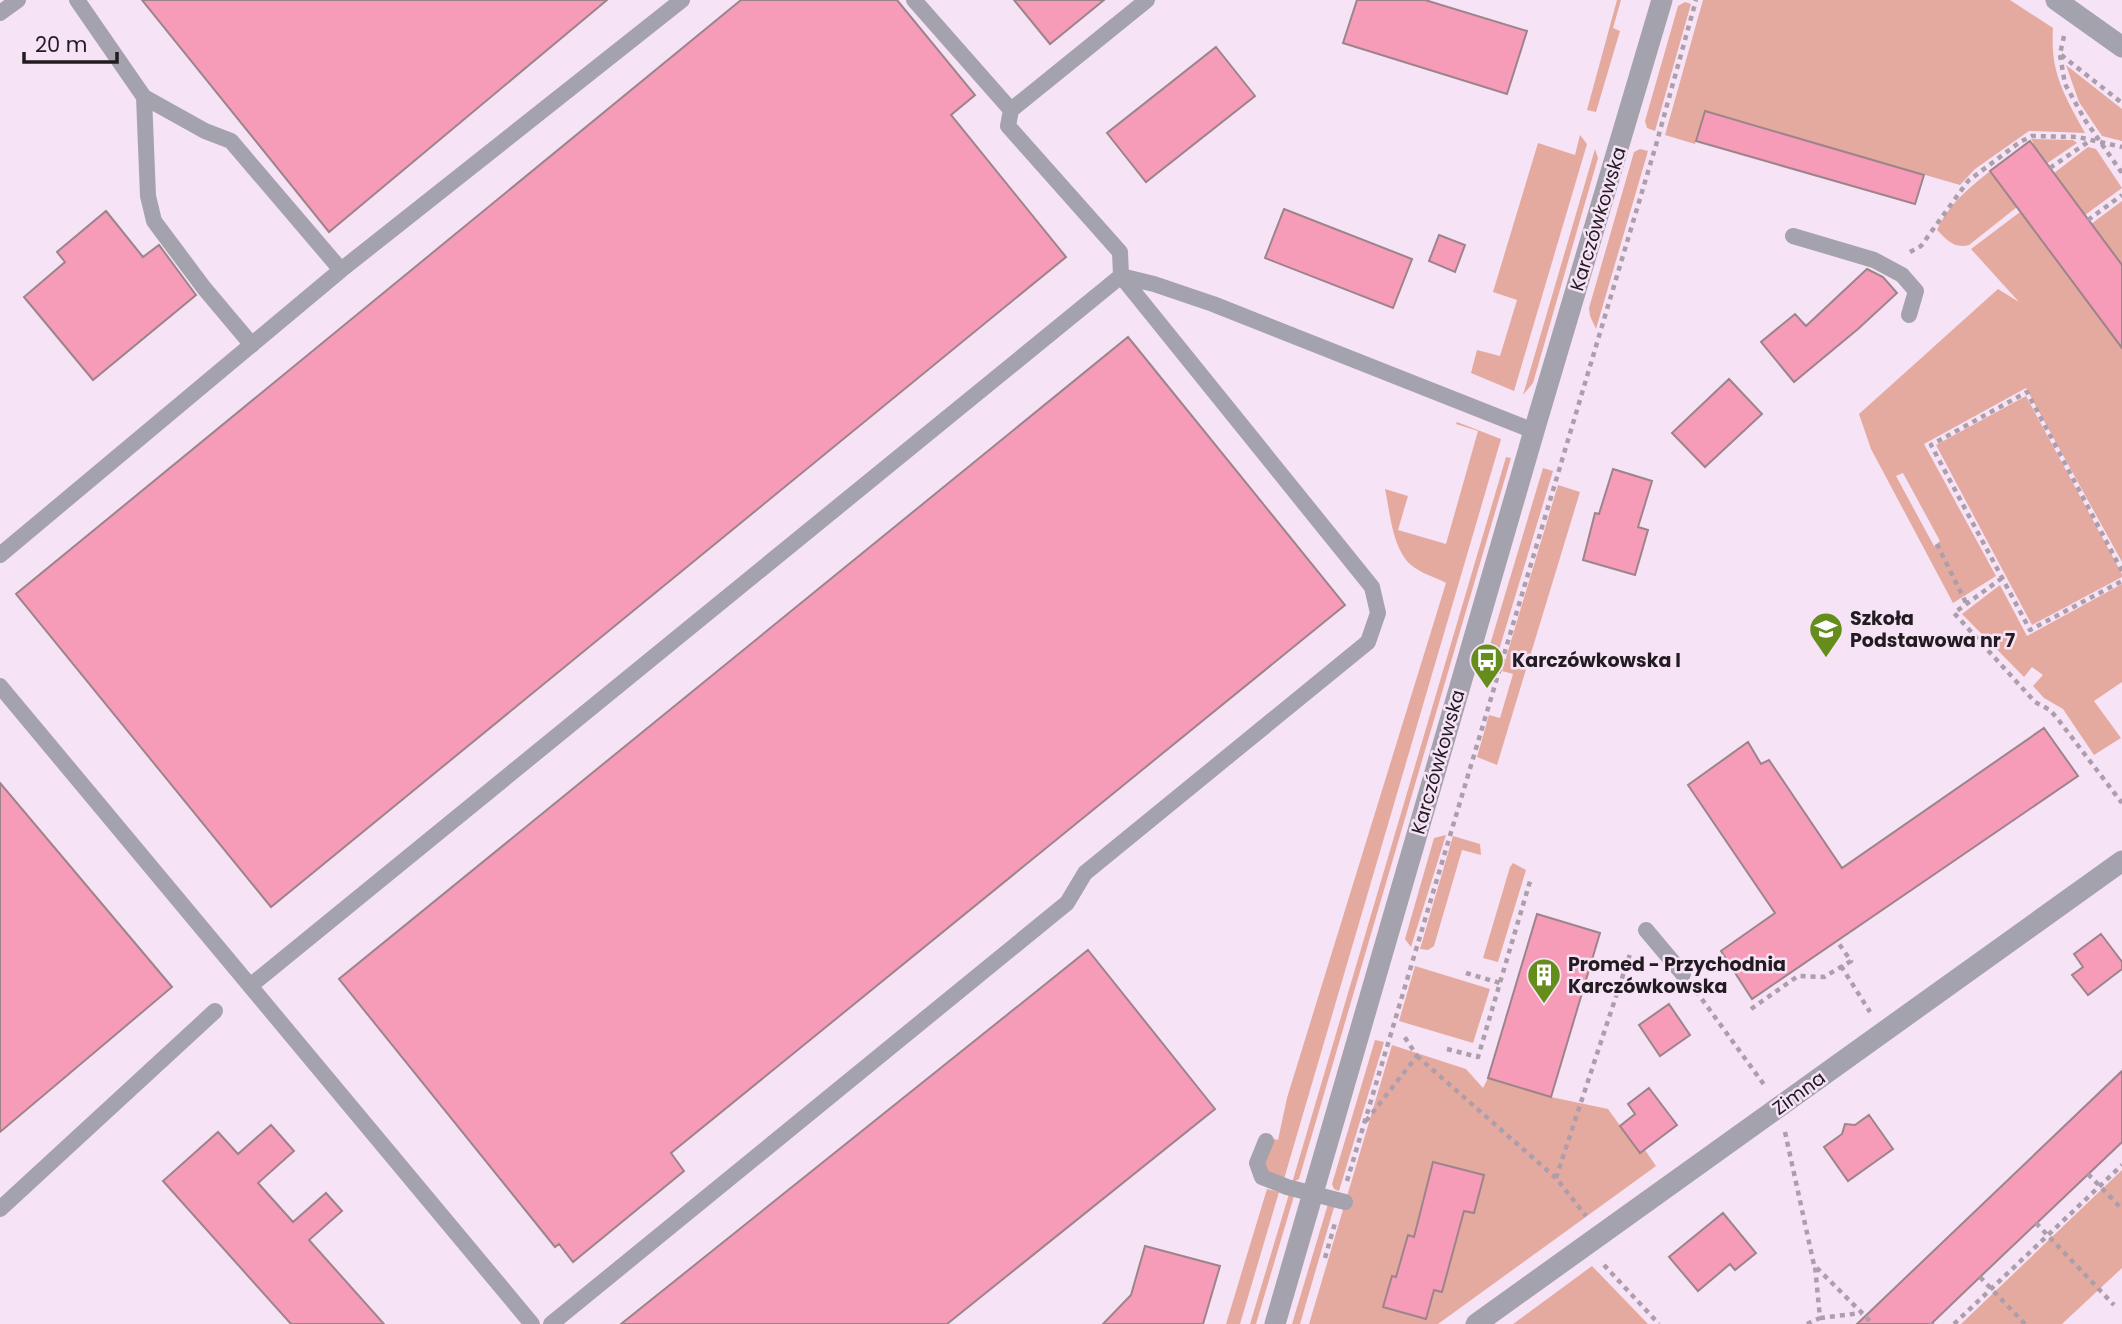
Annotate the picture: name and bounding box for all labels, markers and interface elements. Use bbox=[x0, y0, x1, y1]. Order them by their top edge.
scale bar bbox=[24, 21, 117, 65]
text: 20 m bbox=[35, 30, 88, 59]
street label: Karczówkowska bbox=[1563, 144, 1633, 294]
place label: Szkoła Podstawowa nr 7 bbox=[1850, 605, 2015, 654]
school or university icon: Szkoła Podstawowa nr 7 bbox=[1807, 610, 1845, 659]
bus stop icon: Karczówkowska I bbox=[1468, 641, 1506, 690]
place label: Karczówkowska I bbox=[1512, 647, 1681, 674]
street label: Karczówkowska bbox=[1404, 687, 1472, 837]
place label: Promed - Przychodnia Karczówkowska bbox=[1568, 951, 1786, 1000]
building icon: Promed - Przychodnia Karczówkowska bbox=[1525, 956, 1563, 1005]
street label: Zimna bbox=[1767, 1065, 1831, 1121]

